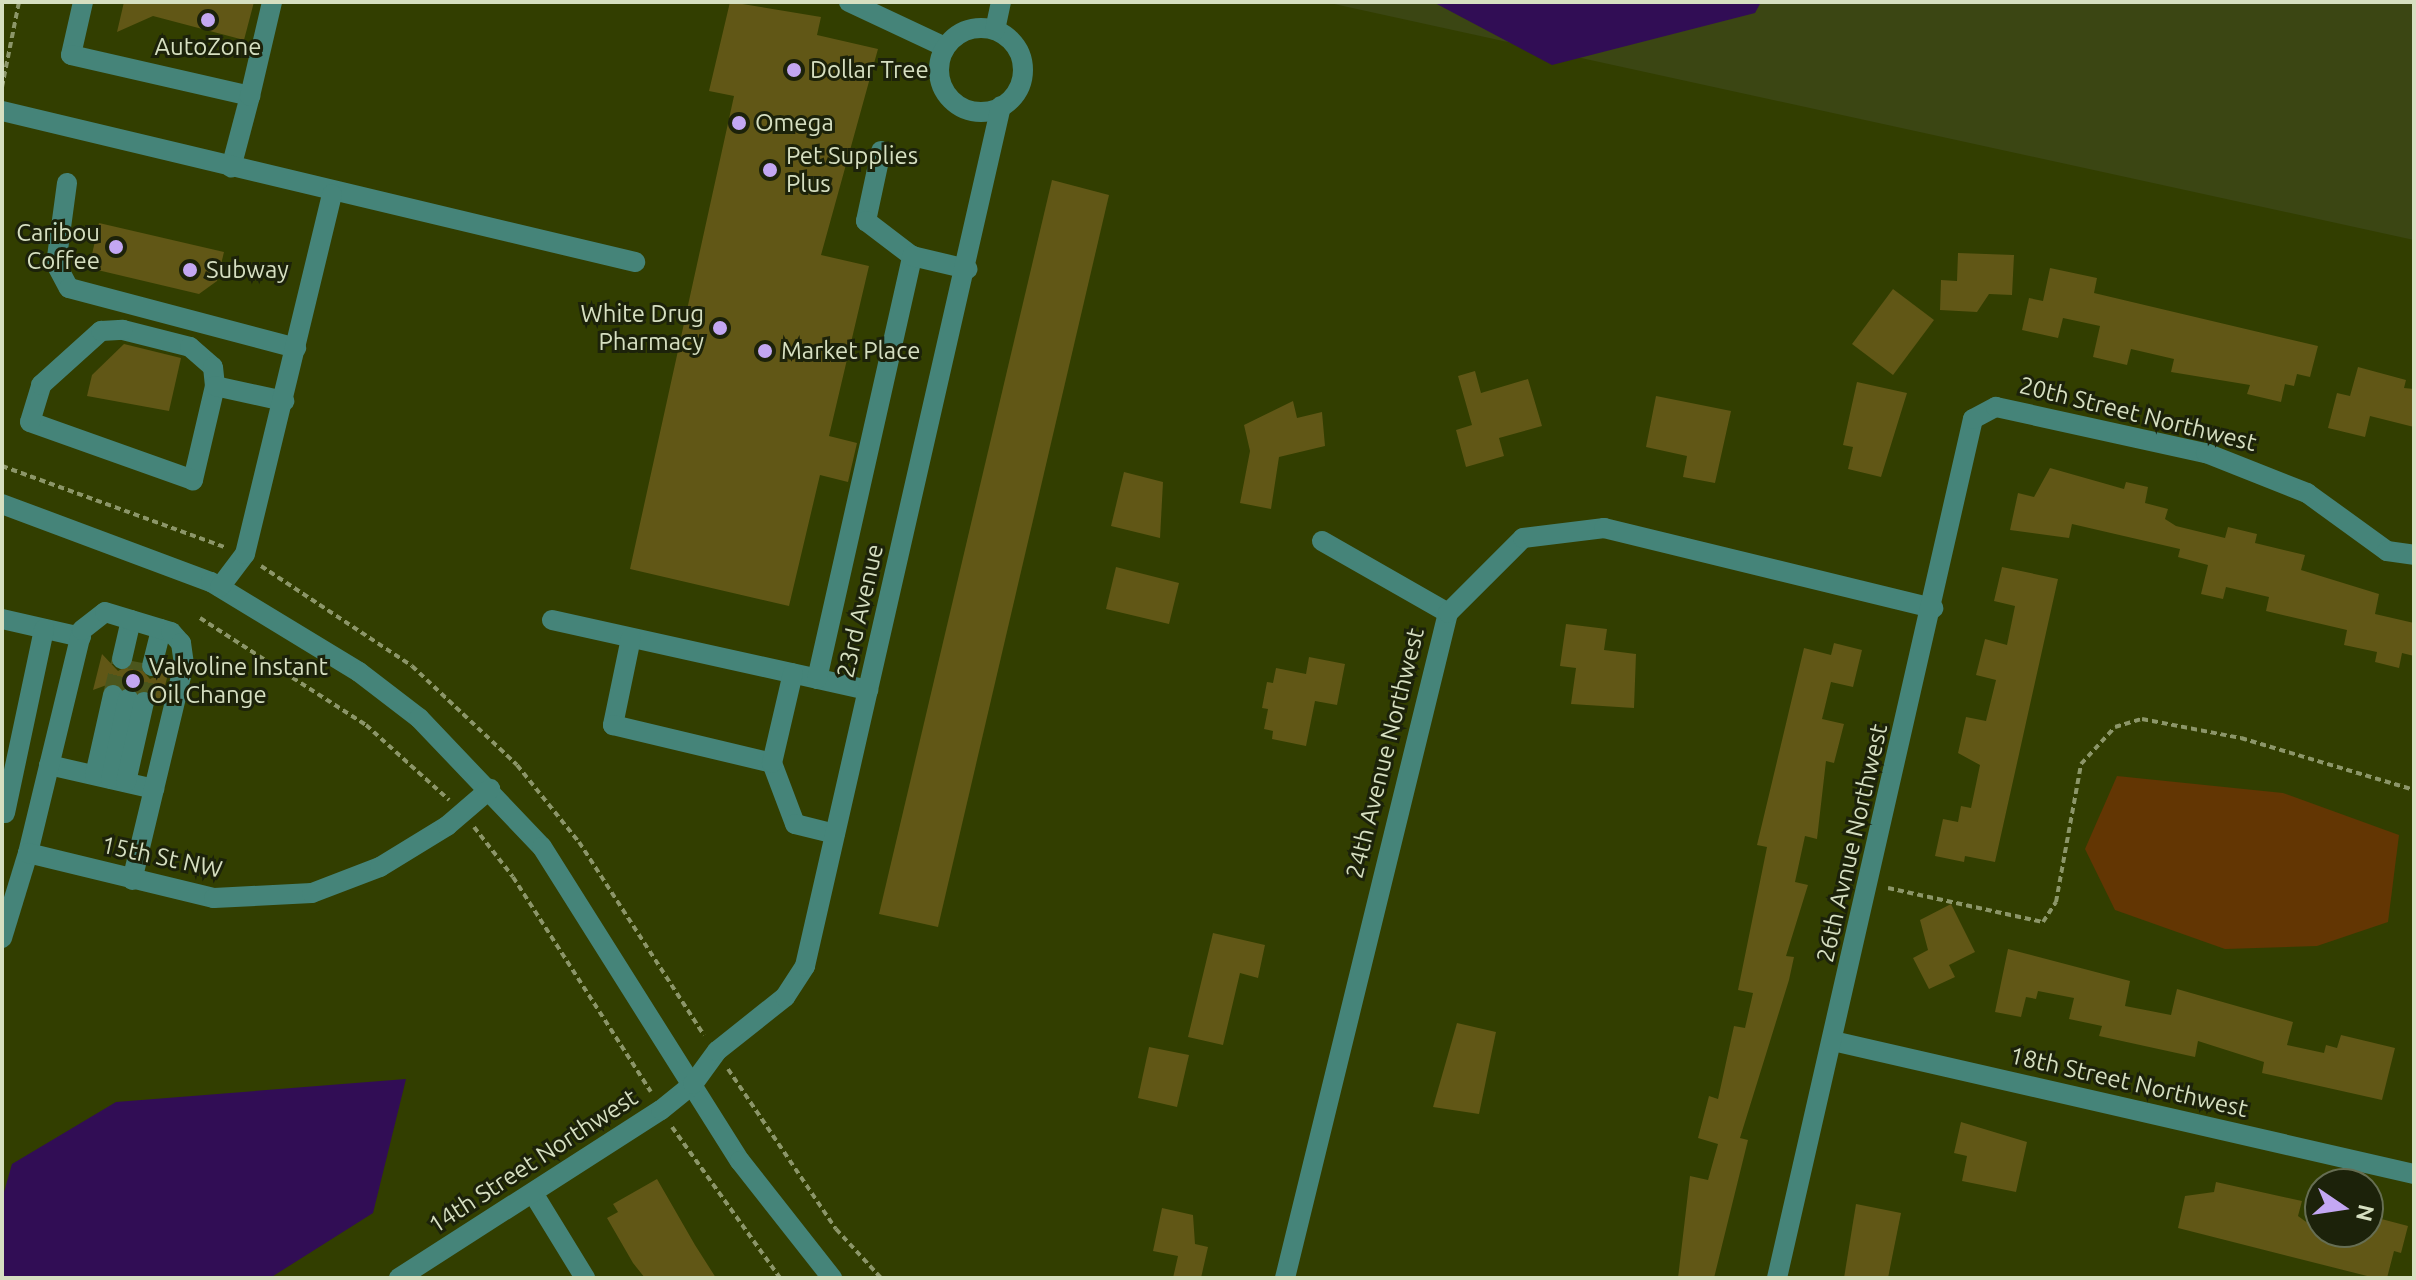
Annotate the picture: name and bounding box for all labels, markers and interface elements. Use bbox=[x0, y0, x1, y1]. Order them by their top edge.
marker: AutoZone bbox=[199, 11, 217, 29]
place label: AutoZone bbox=[154, 33, 262, 61]
place label: Dollar Tree bbox=[810, 56, 929, 84]
marker: Dollar Tree bbox=[785, 61, 803, 79]
place label: Omega bbox=[755, 109, 834, 137]
marker: Omega bbox=[730, 114, 748, 132]
place label: Pet Supplies Plus bbox=[786, 142, 918, 198]
marker: Pet Supplies Plus bbox=[761, 161, 779, 179]
place label: Caribou Coffee bbox=[16, 219, 100, 275]
marker: Caribou Coffee bbox=[107, 238, 125, 256]
place label: Subway bbox=[206, 256, 289, 284]
marker: Subway bbox=[181, 261, 199, 279]
place label: White Drug Pharmacy bbox=[581, 300, 704, 356]
marker: White Drug Pharmacy bbox=[711, 319, 729, 337]
place label: Market Place bbox=[781, 337, 921, 365]
marker: Market Place bbox=[756, 342, 774, 360]
street label: 20th Street Northwest bbox=[2016, 371, 2260, 457]
street label: 23rd Avenue bbox=[831, 541, 889, 681]
street label: 24th Avenue Northwest bbox=[1340, 625, 1430, 881]
place label: Valvoline Instant Oil Change bbox=[149, 653, 328, 709]
marker: Valvoline Instant Oil Change bbox=[124, 672, 142, 690]
street label: 26th Avnue Northwest bbox=[1811, 721, 1893, 965]
street label: 15th St NW bbox=[99, 830, 225, 884]
street label: 18th Street Northwest bbox=[2007, 1041, 2251, 1123]
street label: 14th Street Northwest bbox=[423, 1083, 643, 1239]
north arrow bbox=[2304, 1168, 2384, 1248]
text: N bbox=[2352, 1202, 2380, 1224]

